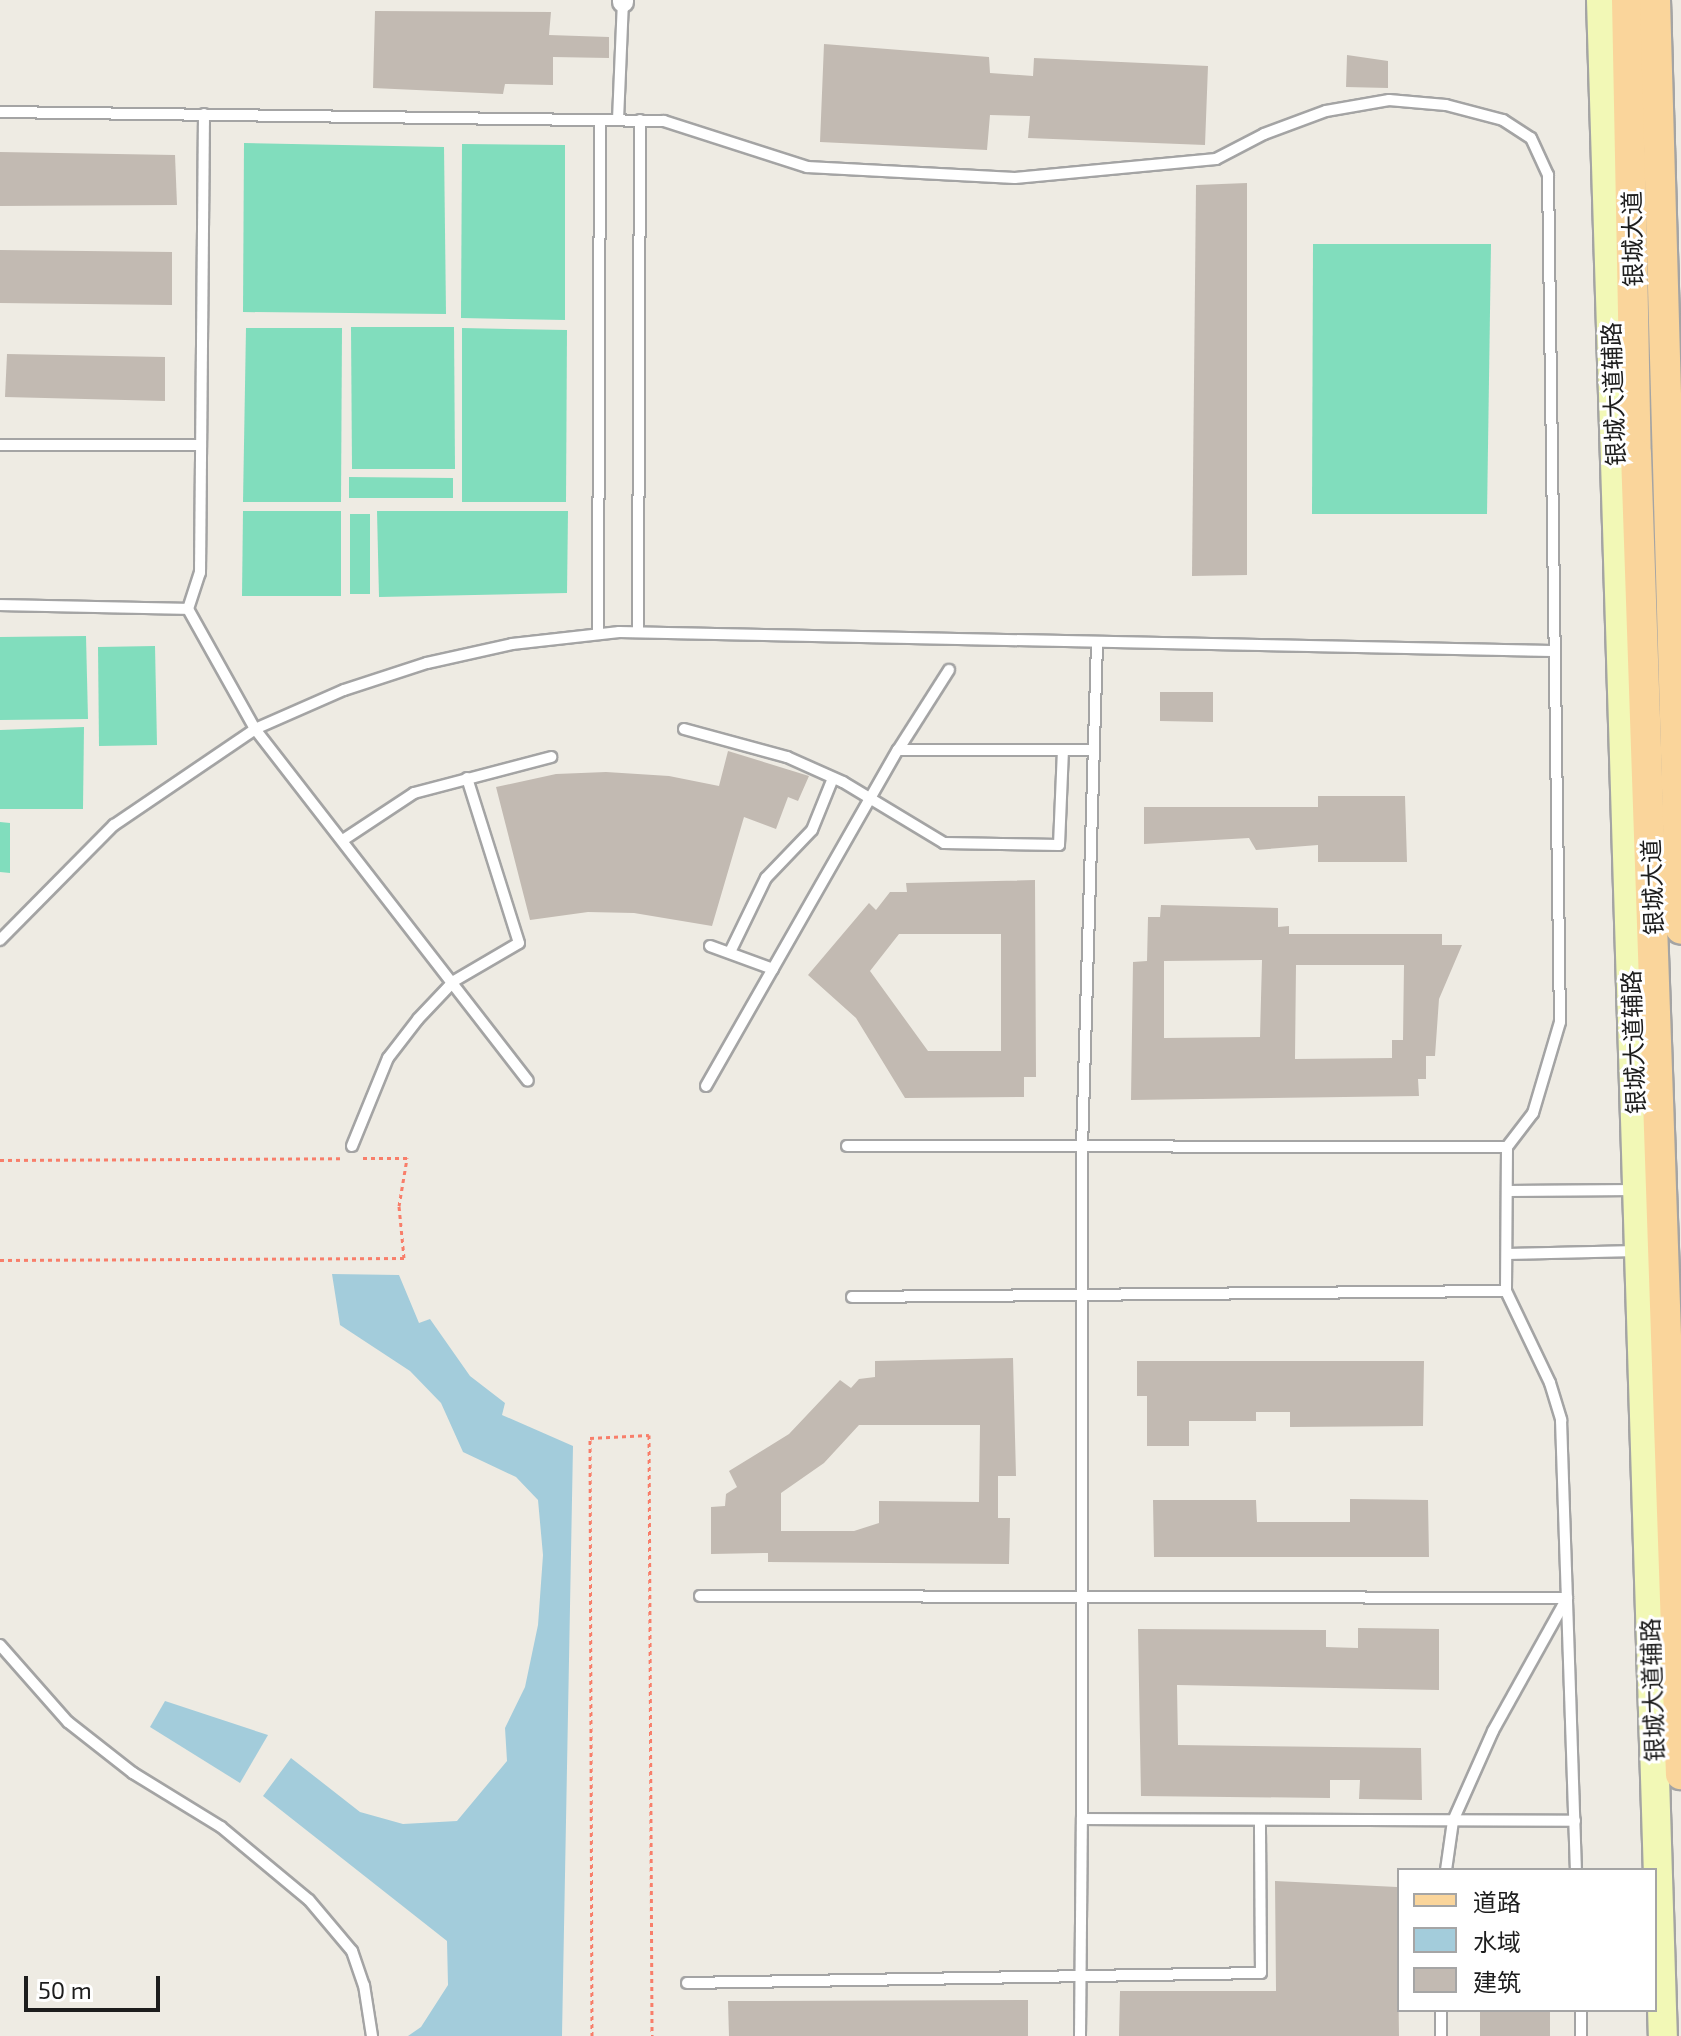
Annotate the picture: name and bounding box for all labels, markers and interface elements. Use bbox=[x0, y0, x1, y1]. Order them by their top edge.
street label: 银城大道 bbox=[1617, 191, 1647, 287]
street label: 银城大道辅路 bbox=[1596, 322, 1630, 466]
street label: 银城大道 bbox=[1636, 839, 1668, 935]
street label: 银城大道辅路 bbox=[1616, 970, 1650, 1114]
street label: 银城大道辅路 bbox=[1635, 1618, 1669, 1762]
legend bbox=[1397, 1868, 1657, 2012]
text: 道路 bbox=[1473, 1887, 1521, 1916]
text: 水域 bbox=[1473, 1927, 1521, 1956]
scale bar bbox=[28, 1960, 164, 2010]
text: 建筑 bbox=[1473, 1967, 1521, 1996]
text: 50 m bbox=[38, 1975, 92, 2004]

